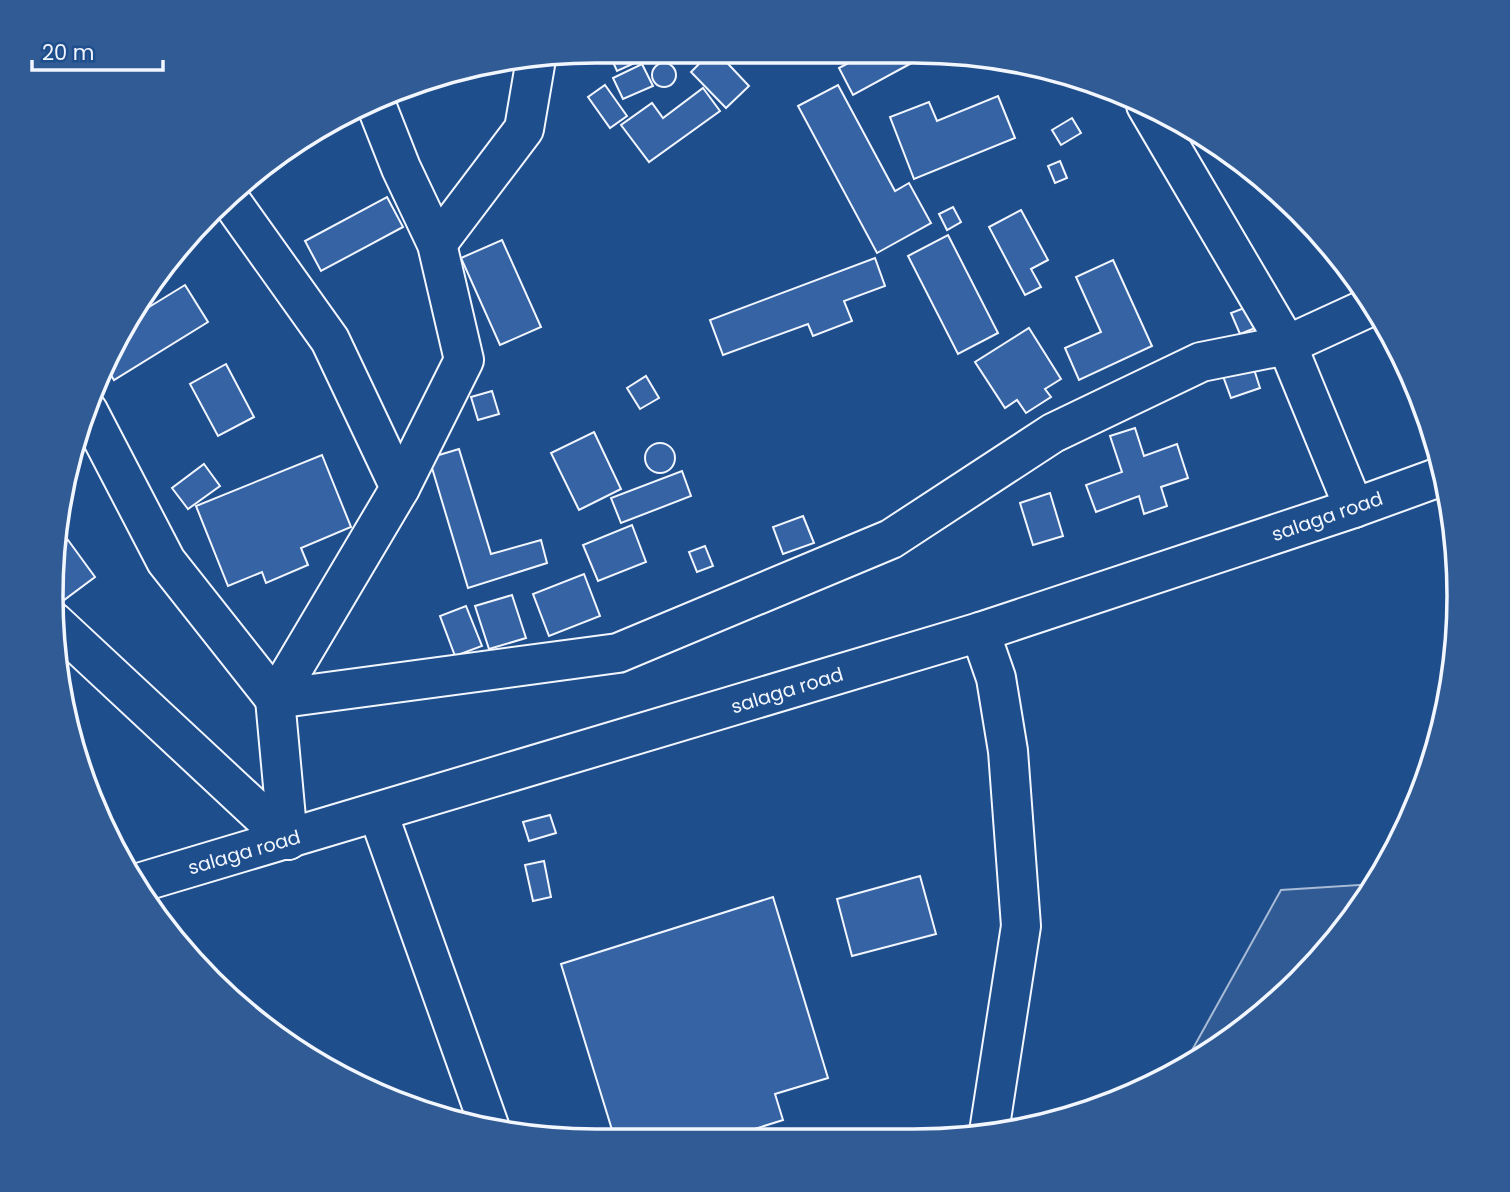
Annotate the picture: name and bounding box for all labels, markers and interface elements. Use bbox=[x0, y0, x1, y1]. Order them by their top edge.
scale bar bbox=[32, 28, 163, 72]
text: 20 m bbox=[42, 38, 95, 67]
street label: salaga road bbox=[1268, 485, 1386, 548]
street label: salaga road bbox=[728, 661, 847, 720]
street label: salaga road bbox=[185, 824, 304, 881]

